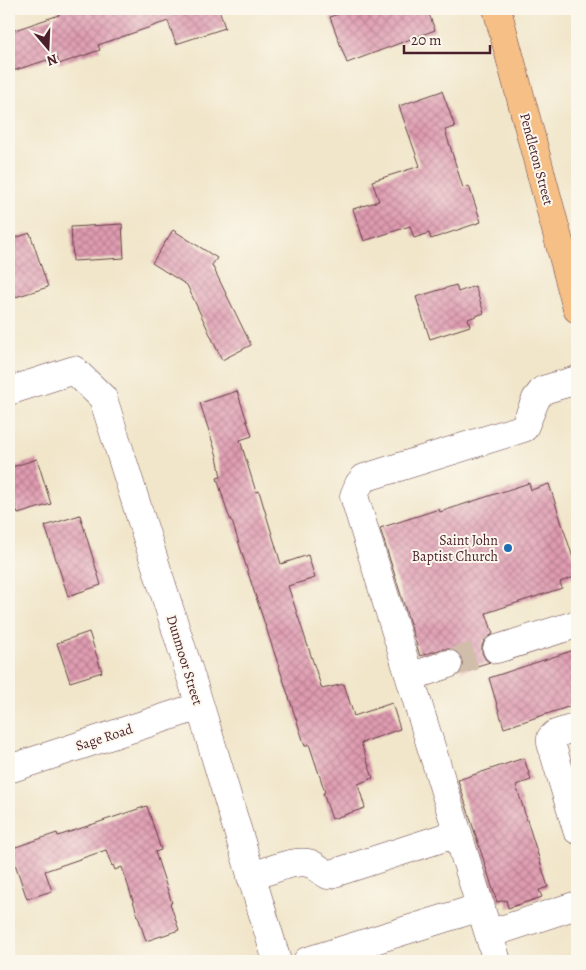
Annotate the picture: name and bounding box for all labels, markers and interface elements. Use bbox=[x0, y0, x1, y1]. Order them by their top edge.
north arrow bbox=[22, 22, 72, 72]
scale bar bbox=[404, 22, 490, 54]
text: 20 m bbox=[411, 30, 442, 50]
text: N bbox=[44, 49, 60, 70]
street label: Pendleton Street bbox=[515, 111, 558, 208]
place label: Saint John Baptist Church bbox=[412, 531, 499, 566]
marker: Saint John Baptist Church bbox=[502, 542, 514, 554]
street label: Dunmoor Street bbox=[162, 613, 207, 708]
street label: Sage Road bbox=[73, 719, 136, 756]

